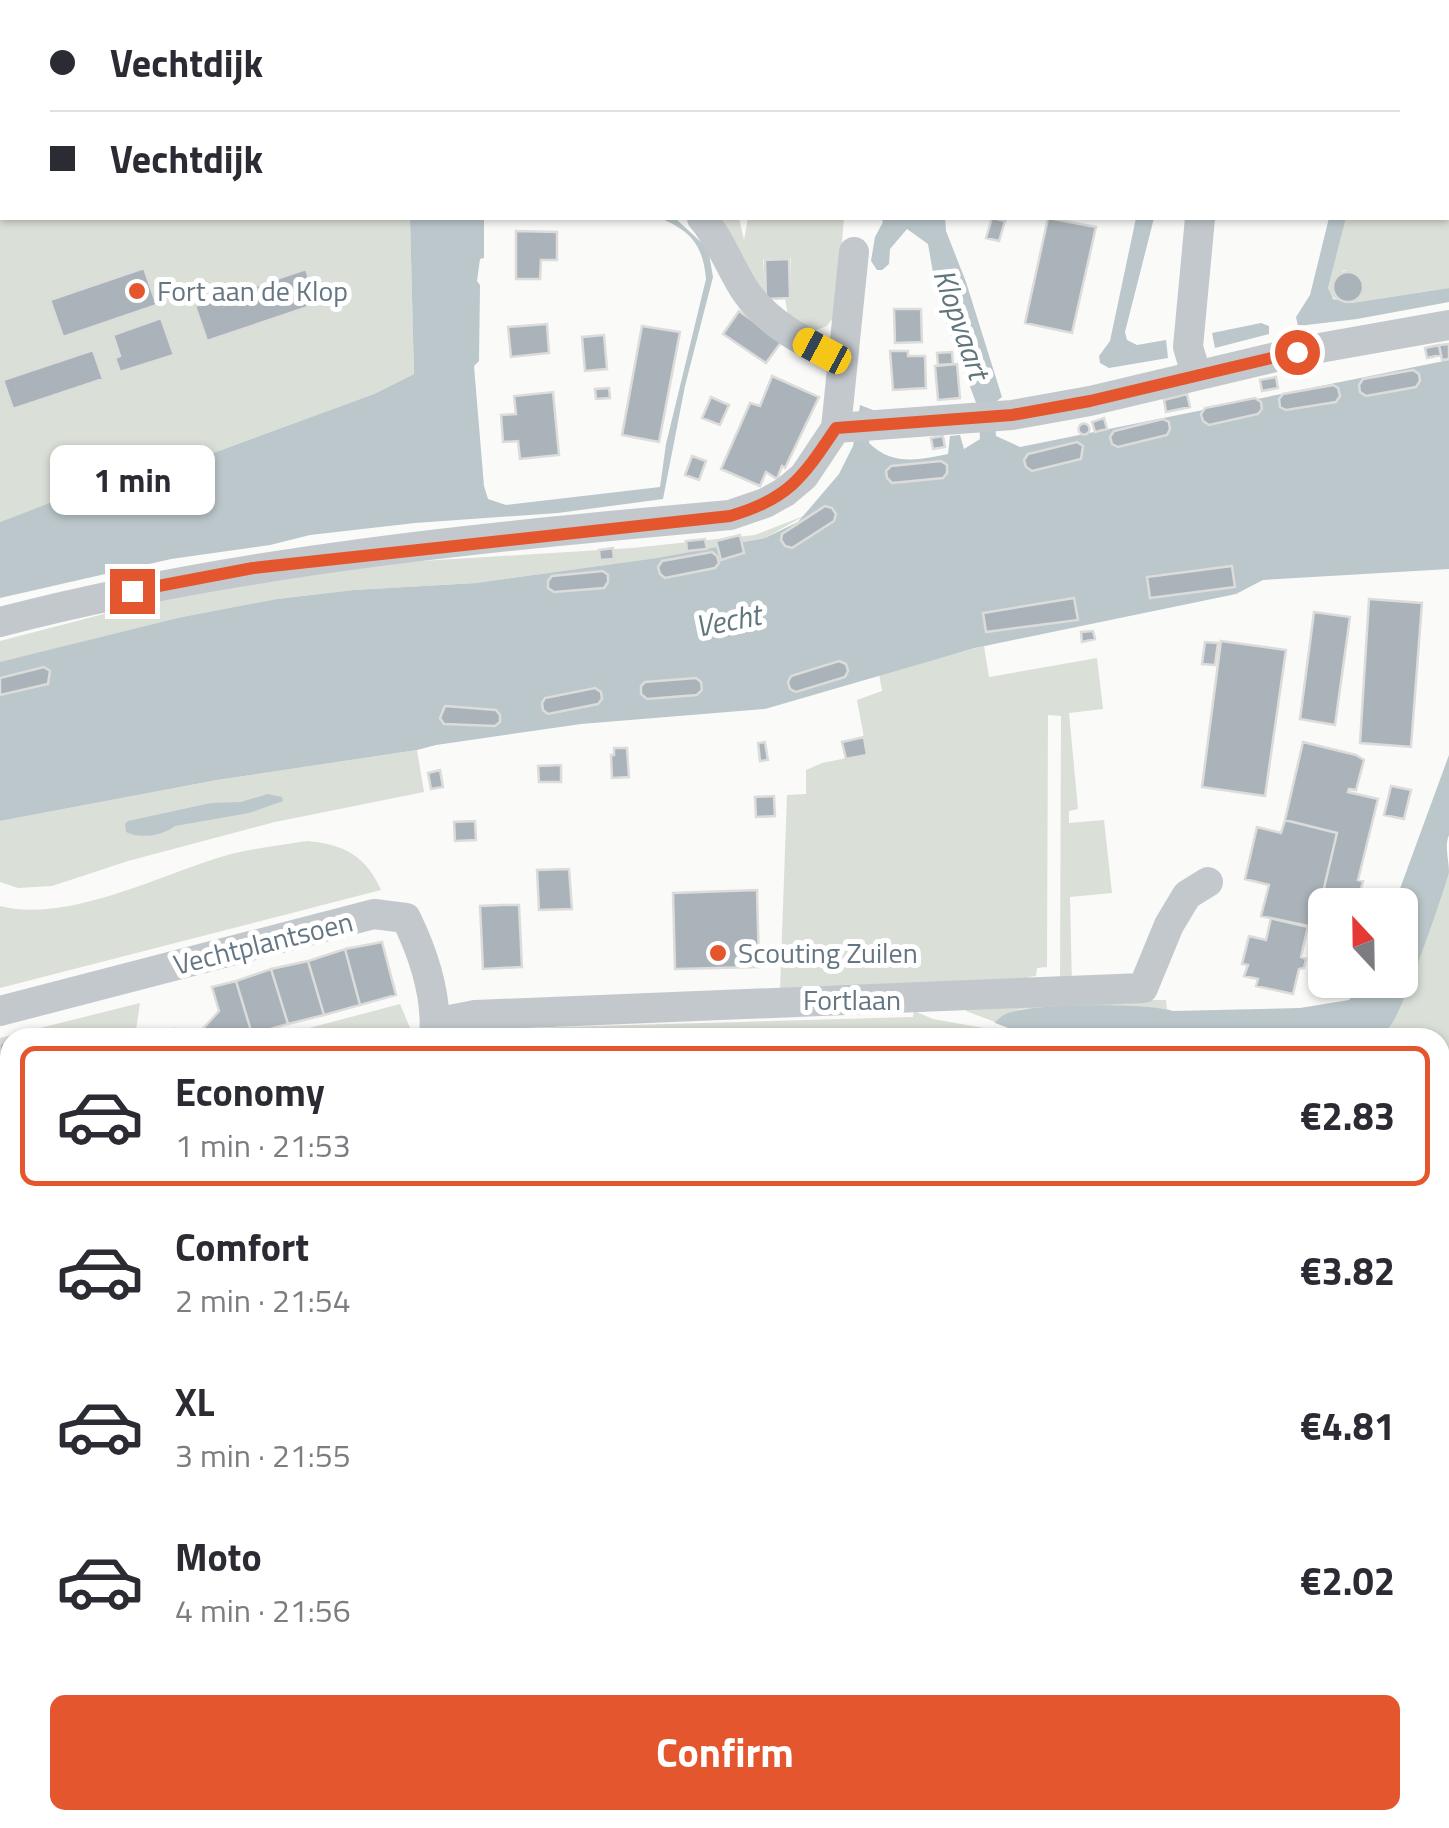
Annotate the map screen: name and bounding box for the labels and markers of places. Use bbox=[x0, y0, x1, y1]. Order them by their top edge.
place label: Fort aan de Klop bbox=[157, 269, 348, 312]
marker: Fort aan de Klop bbox=[126, 280, 148, 302]
place label: Scouting Zuilen bbox=[738, 931, 918, 974]
marker: Scouting Zuilen bbox=[707, 942, 729, 964]

